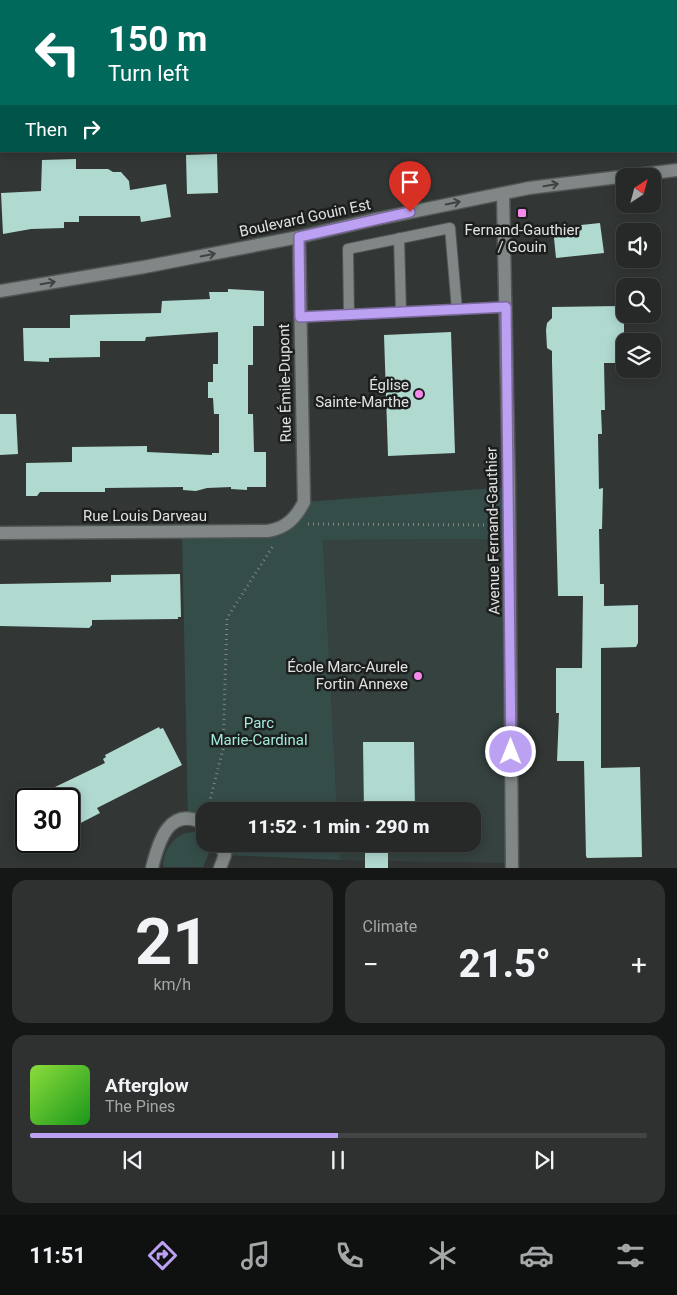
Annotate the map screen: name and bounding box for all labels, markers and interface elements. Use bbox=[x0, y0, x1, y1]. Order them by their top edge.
text: 150 m bbox=[108, 19, 207, 60]
icon: left bbox=[25, 20, 90, 85]
text: Turn left bbox=[108, 61, 189, 86]
icon: right bbox=[77, 115, 105, 143]
text: Then bbox=[25, 118, 67, 141]
pin bbox=[389, 161, 431, 212]
icon: arrive bbox=[396, 168, 424, 196]
north arrow bbox=[616, 168, 661, 212]
map controls bbox=[616, 168, 661, 378]
one-way arrow bbox=[543, 179, 559, 189]
street label: Boulevard Gouin Est bbox=[238, 195, 372, 241]
one-way arrow bbox=[444, 198, 460, 208]
marker: Fernand-Gauthier / Gouin bbox=[516, 207, 528, 219]
place label: Fernand-Gauthier / Gouin bbox=[464, 221, 580, 256]
button: sound bbox=[616, 223, 661, 268]
one-way arrow bbox=[200, 249, 216, 259]
one-way arrow bbox=[40, 278, 56, 288]
button: search bbox=[616, 278, 661, 323]
street label: Rue Émile-Dupont bbox=[275, 323, 295, 442]
button: layers bbox=[616, 333, 661, 378]
place label: Église Sainte-Marthe bbox=[315, 376, 409, 411]
marker: Église Sainte-Marthe bbox=[413, 388, 425, 400]
street label: Avenue Fernand-Gauthier bbox=[483, 447, 503, 615]
street label: Rue Louis Darveau bbox=[83, 507, 207, 525]
place label: École Marc-Aurele Fortin Annexe bbox=[287, 658, 408, 693]
marker: École Marc-Aurele Fortin Annexe bbox=[412, 670, 424, 682]
park label: Parc Marie-Cardinal bbox=[210, 714, 308, 749]
position arrow bbox=[484, 725, 536, 777]
speed limit sign: 30 bbox=[15, 788, 80, 853]
text: 11:52 · 1 min · 290 m bbox=[247, 815, 430, 838]
text: 21 bbox=[135, 904, 210, 980]
text: Climate bbox=[363, 917, 417, 936]
text: 21.5° bbox=[459, 942, 551, 986]
text: − bbox=[363, 948, 379, 981]
text: + bbox=[631, 948, 647, 981]
text: km/h bbox=[153, 975, 191, 994]
text: Afterglow bbox=[105, 1074, 189, 1097]
text: The Pines bbox=[105, 1097, 175, 1116]
icon: previous bbox=[119, 1146, 147, 1174]
icon: pause bbox=[324, 1146, 352, 1174]
icon: next bbox=[530, 1146, 558, 1174]
icon: directions bbox=[145, 1238, 180, 1273]
icon: music bbox=[238, 1238, 273, 1273]
icon: phone bbox=[332, 1238, 367, 1273]
icon: climate bbox=[425, 1238, 460, 1273]
icon: car bbox=[519, 1238, 554, 1273]
icon: filters bbox=[613, 1238, 648, 1273]
text: 11:51 bbox=[29, 1243, 86, 1268]

